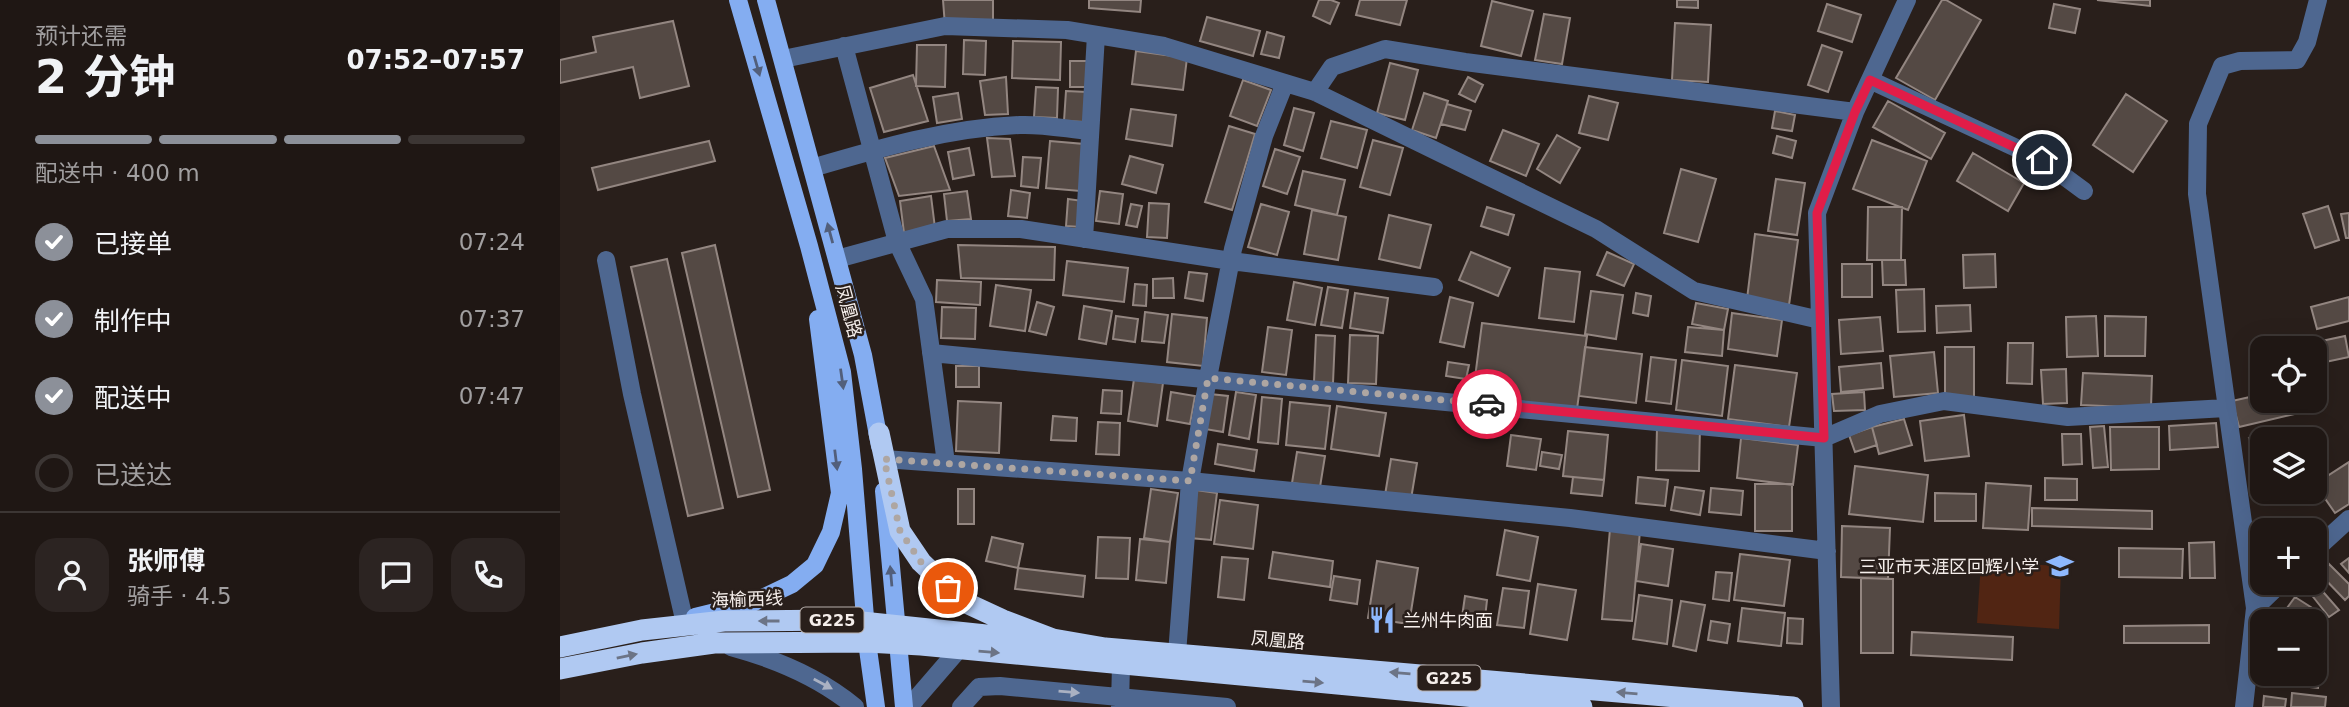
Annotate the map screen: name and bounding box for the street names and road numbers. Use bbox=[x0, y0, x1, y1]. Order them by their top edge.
street label: 凤凰路 bbox=[832, 282, 866, 340]
street label: 海榆西线 bbox=[711, 587, 783, 611]
road number: G225 bbox=[800, 608, 864, 632]
street label: 凤凰路 bbox=[1250, 627, 1306, 653]
road number: G225 bbox=[1418, 666, 1480, 691]

